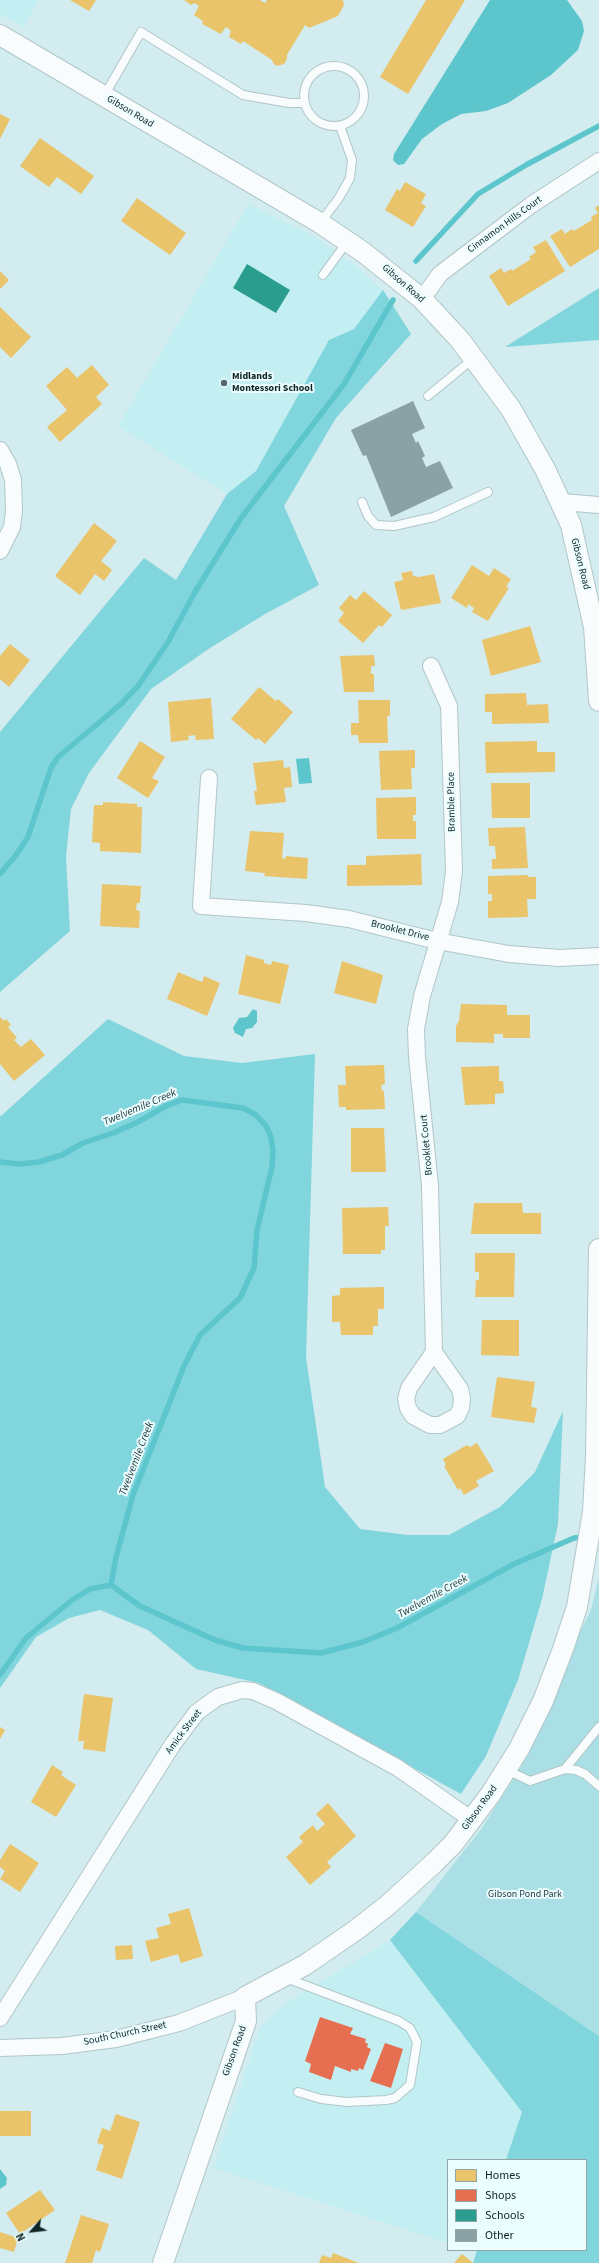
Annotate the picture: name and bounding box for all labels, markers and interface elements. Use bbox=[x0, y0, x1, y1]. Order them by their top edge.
street label: Gibson Road bbox=[104, 93, 156, 131]
street label: Cinnamon Hills Court bbox=[465, 194, 545, 256]
street label: Gibson Road bbox=[379, 262, 427, 306]
place label: Midlands Montessori School bbox=[232, 371, 313, 394]
marker: Midlands Montessori School bbox=[219, 378, 229, 388]
street label: Gibson Road bbox=[568, 537, 592, 591]
street label: Bramble Place bbox=[445, 772, 459, 832]
street label: Brooklet Drive bbox=[370, 918, 430, 944]
water label: Twelvemile Creek bbox=[101, 1087, 179, 1129]
street label: Brooklet Court bbox=[418, 1114, 436, 1176]
water label: Twelvemile Creek bbox=[117, 1420, 157, 1498]
water label: Twelvemile Creek bbox=[396, 1572, 470, 1622]
street label: Amick Street bbox=[163, 1707, 205, 1757]
street label: Gibson Road bbox=[460, 1783, 500, 1833]
park label: Gibson Pond Park bbox=[488, 1889, 562, 1901]
street label: South Church Street bbox=[83, 2019, 167, 2049]
street label: Gibson Road bbox=[220, 2024, 250, 2078]
legend bbox=[447, 2159, 587, 2251]
text: Homes bbox=[485, 2167, 520, 2184]
text: Shops bbox=[485, 2187, 516, 2204]
text: Schools bbox=[485, 2207, 525, 2224]
north arrow bbox=[12, 2211, 52, 2251]
text: Other bbox=[485, 2227, 514, 2244]
text: N bbox=[13, 2230, 29, 2244]

